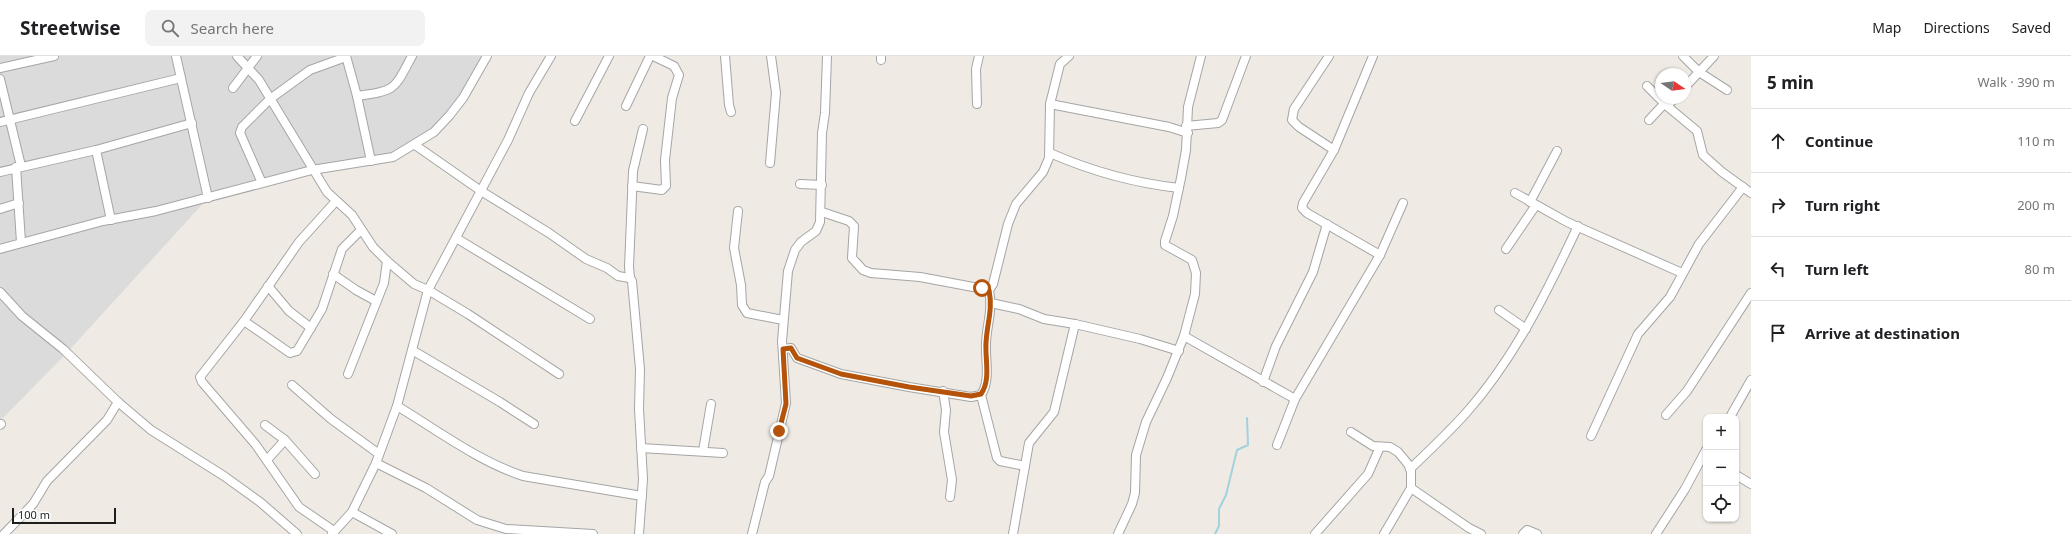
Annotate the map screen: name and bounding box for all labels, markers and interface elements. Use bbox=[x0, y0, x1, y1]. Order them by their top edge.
search box bbox=[145, 10, 425, 46]
text: Streetwise bbox=[20, 15, 121, 41]
icon: search bbox=[159, 17, 181, 39]
text: Search here bbox=[191, 18, 274, 38]
text: Map bbox=[1872, 18, 1901, 37]
text: Directions bbox=[1923, 18, 1990, 37]
text: Saved bbox=[2012, 18, 2051, 37]
north arrow bbox=[1655, 68, 1691, 104]
text: 5 min bbox=[1767, 71, 1814, 94]
text: Walk · 390 m bbox=[1977, 73, 2055, 91]
icon: ahead bbox=[1767, 130, 1789, 152]
text: Continue bbox=[1805, 131, 1873, 151]
text: 110 m bbox=[2017, 132, 2055, 150]
icon: right bbox=[1767, 194, 1789, 216]
text: Turn right bbox=[1805, 195, 1880, 215]
text: 200 m bbox=[2017, 196, 2055, 214]
icon: left bbox=[1767, 258, 1789, 280]
text: Turn left bbox=[1805, 259, 1869, 279]
text: 80 m bbox=[2025, 260, 2055, 278]
route start bbox=[973, 279, 991, 297]
icon: arrive bbox=[1767, 322, 1789, 344]
text: Arrive at destination bbox=[1805, 323, 1960, 343]
map controls bbox=[1703, 414, 1739, 522]
button: + bbox=[1703, 414, 1739, 450]
route end bbox=[770, 422, 788, 440]
button: − bbox=[1703, 450, 1739, 486]
button: locate bbox=[1703, 486, 1739, 522]
scale bar bbox=[12, 506, 116, 525]
text: 100 m bbox=[18, 507, 50, 522]

